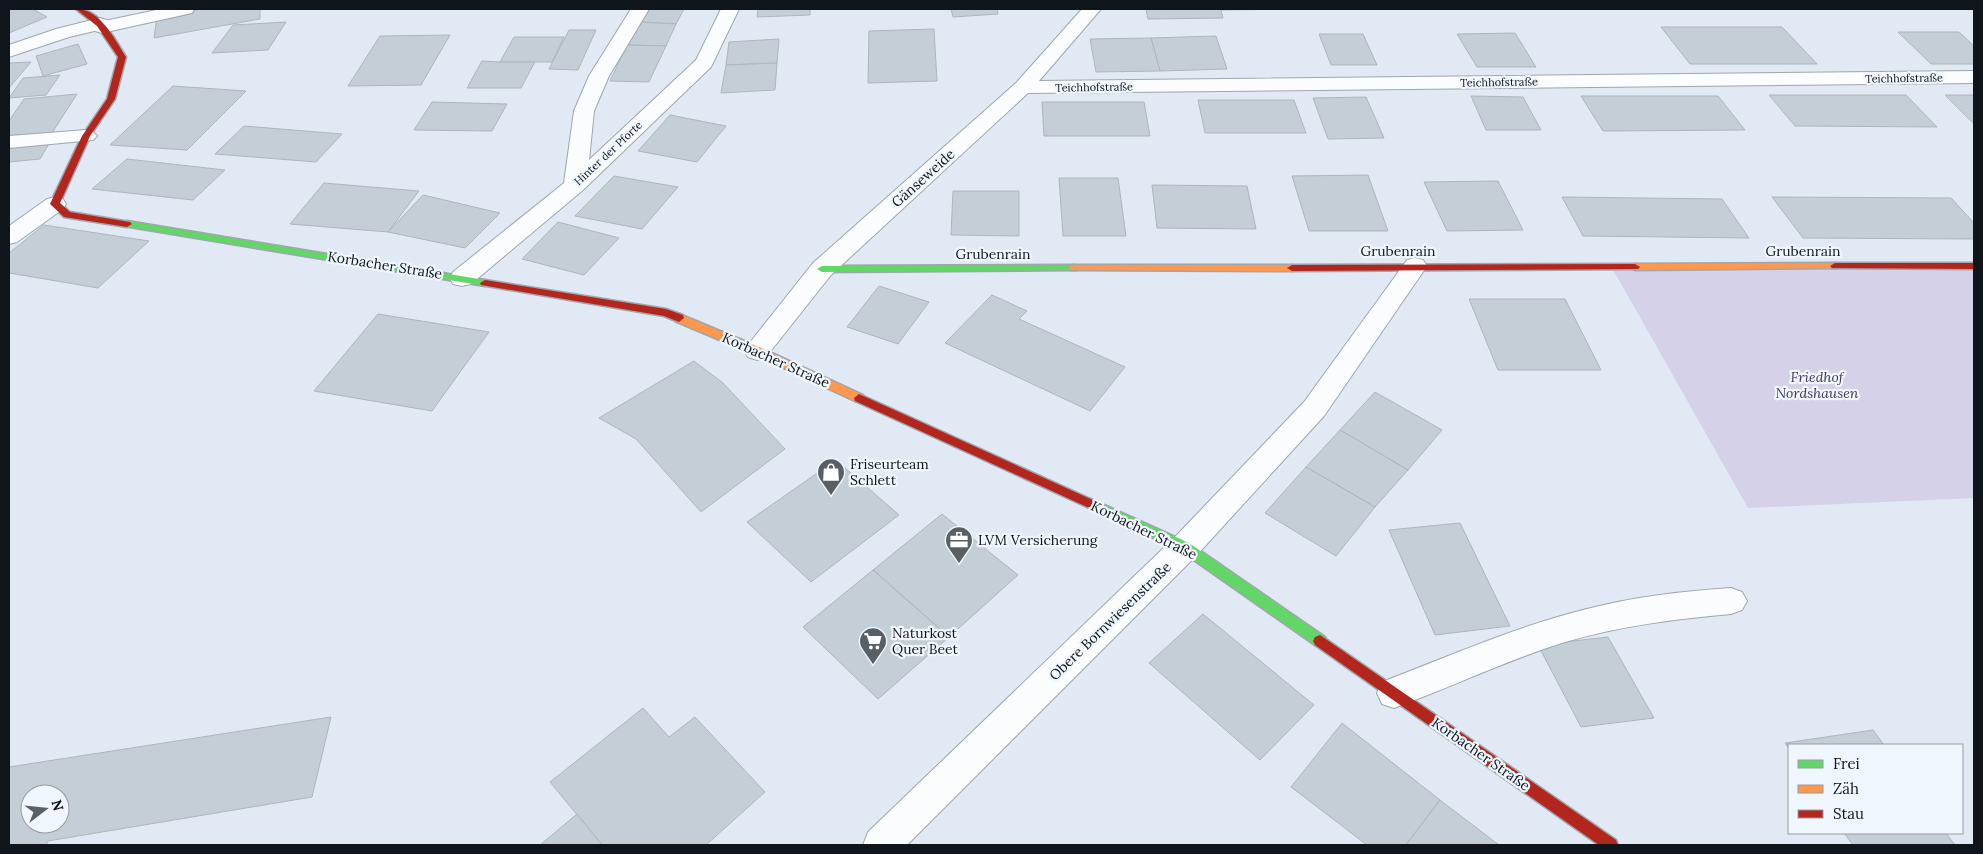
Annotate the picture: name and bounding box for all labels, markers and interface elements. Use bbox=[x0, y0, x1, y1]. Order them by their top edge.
street label: Teichhofstraße bbox=[1865, 70, 1943, 86]
street label: Teichhofstraße bbox=[1460, 74, 1538, 90]
street label: Teichhofstraße bbox=[1055, 79, 1133, 95]
street label: Hinter der Pforte bbox=[571, 118, 645, 188]
street label: Gänseweide bbox=[888, 145, 959, 211]
street label: Grubenrain bbox=[1361, 242, 1436, 260]
street label: Grubenrain bbox=[1766, 242, 1841, 260]
street label: Grubenrain bbox=[956, 245, 1031, 263]
street label: Korbacher Straße bbox=[326, 247, 444, 283]
street label: Korbacher Straße bbox=[719, 328, 833, 392]
park label: Friedhof Nordshausen bbox=[1776, 368, 1859, 402]
place label: Friseurteam Schlett bbox=[850, 455, 929, 489]
shop icon: Friseurteam Schlett bbox=[816, 457, 846, 496]
street label: Korbacher Straße bbox=[1088, 497, 1200, 564]
office icon: LVM Versicherung bbox=[944, 525, 974, 564]
place label: LVM Versicherung bbox=[978, 531, 1098, 549]
street label: Obere Bornwiesenstraße bbox=[1045, 558, 1175, 684]
place label: Naturkost Quer Beet bbox=[892, 624, 959, 658]
supermarket icon: Naturkost Quer Beet bbox=[858, 626, 888, 665]
street label: Korbacher Straße bbox=[1428, 713, 1534, 795]
legend bbox=[1788, 744, 1963, 834]
text: Frei bbox=[1833, 754, 1860, 773]
text: Zäh bbox=[1833, 779, 1859, 798]
north arrow bbox=[20, 784, 70, 834]
text: N bbox=[47, 798, 68, 813]
text: Stau bbox=[1833, 804, 1864, 823]

